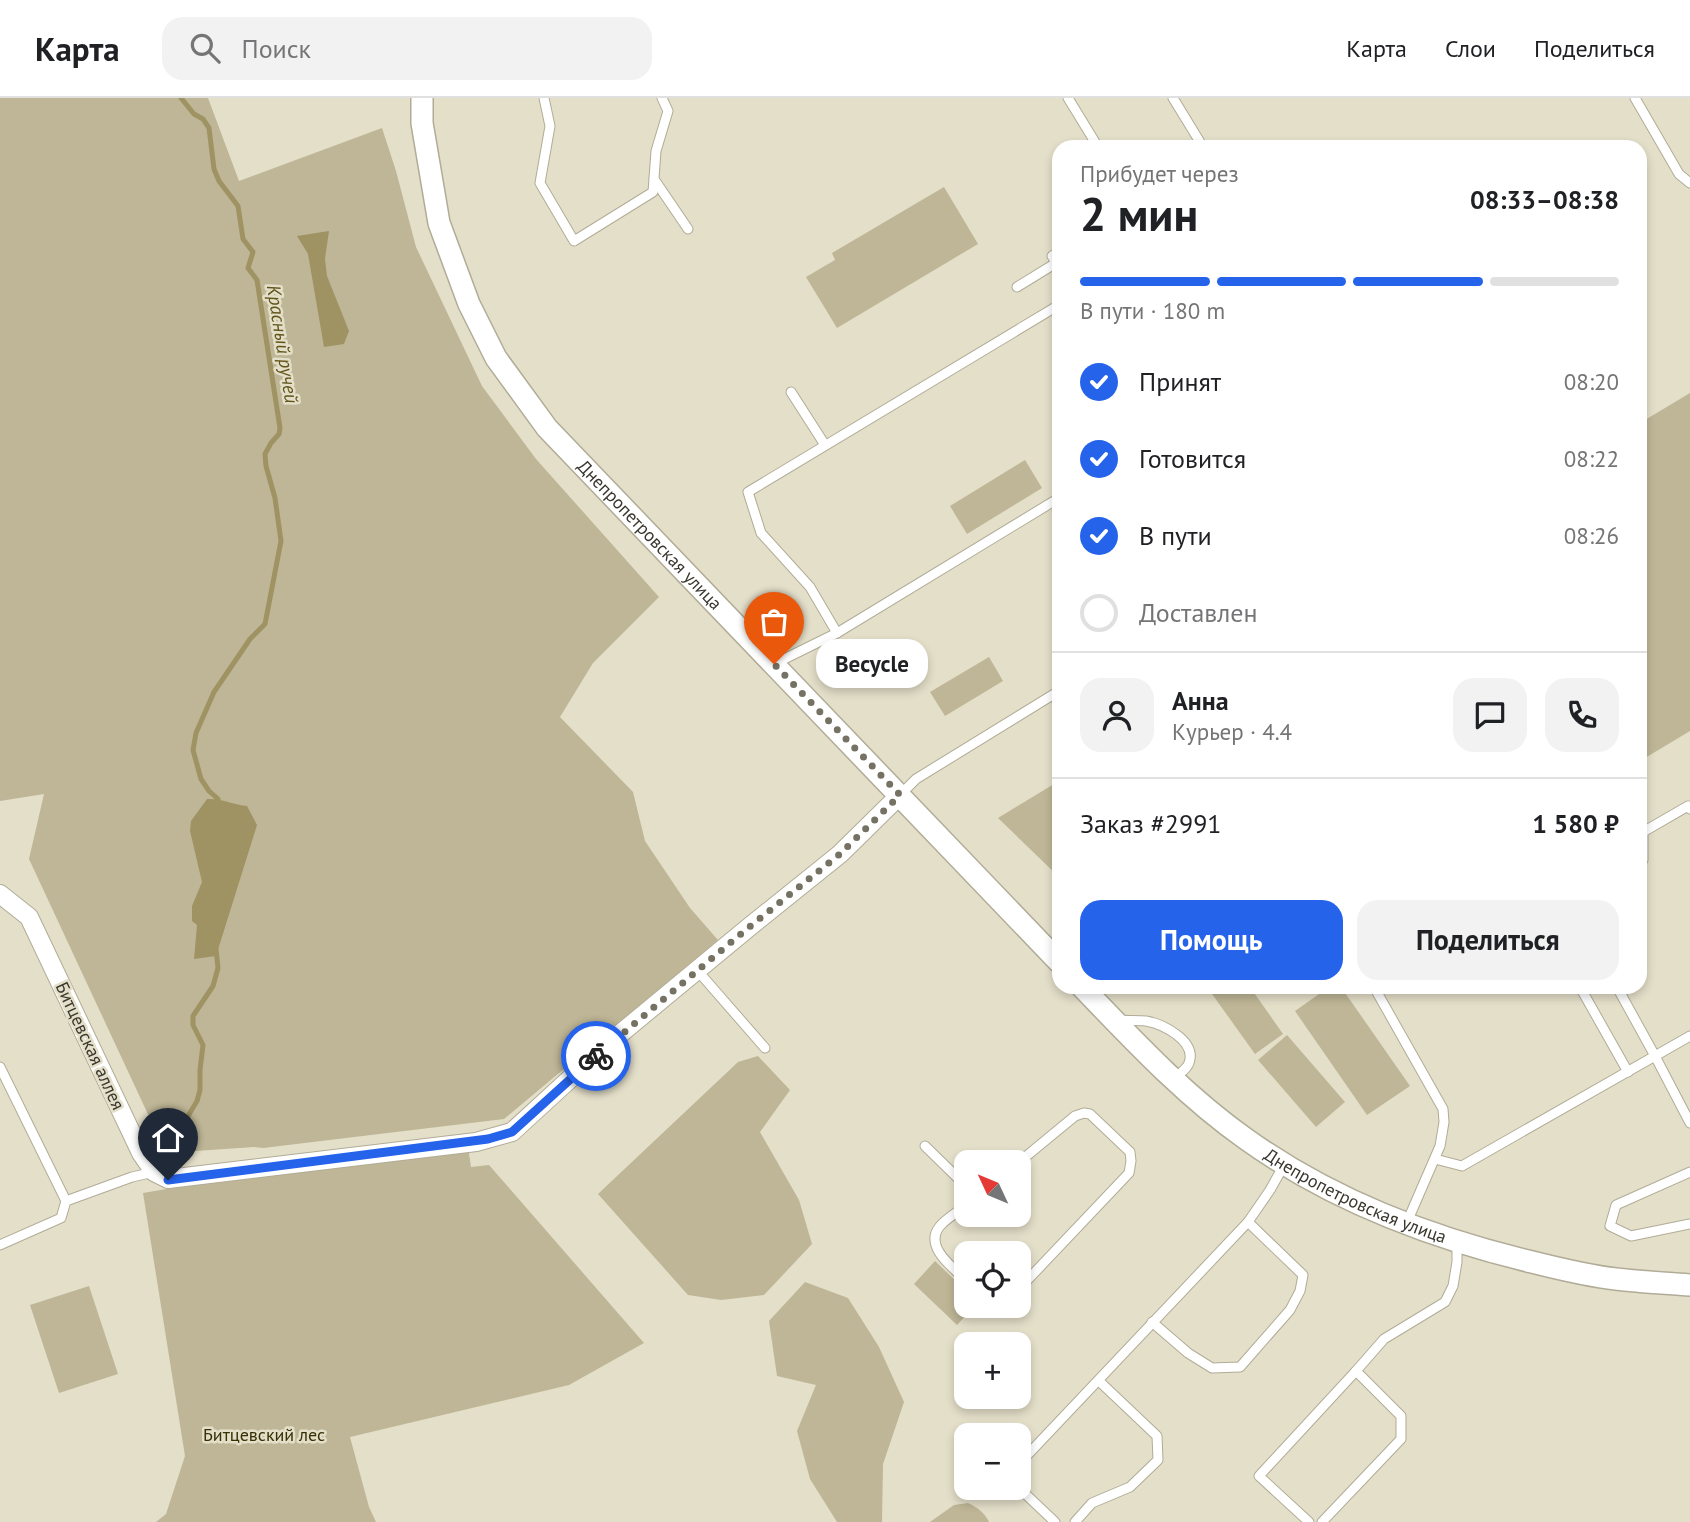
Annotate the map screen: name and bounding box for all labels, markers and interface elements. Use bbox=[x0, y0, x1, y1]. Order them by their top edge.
search box bbox=[162, 17, 652, 80]
text: Карта bbox=[35, 27, 120, 70]
icon: search bbox=[186, 29, 224, 67]
text: Поиск bbox=[242, 32, 311, 65]
text: Карта bbox=[1346, 33, 1407, 64]
text: Слои bbox=[1445, 33, 1496, 64]
text: Поделиться bbox=[1534, 33, 1655, 64]
text: Прибудет через bbox=[1080, 159, 1239, 188]
text: 08:33–08:38 bbox=[1470, 183, 1619, 216]
text: 2 мин bbox=[1080, 184, 1198, 244]
water label: Красный ручей bbox=[262, 283, 304, 405]
text: В пути · 180 m bbox=[1080, 296, 1225, 325]
icon: check bbox=[1080, 363, 1118, 401]
text: Принят bbox=[1139, 365, 1221, 398]
text: 08:20 bbox=[1564, 367, 1619, 396]
icon: check bbox=[1080, 440, 1118, 478]
text: Готовится bbox=[1139, 442, 1246, 475]
text: 08:22 bbox=[1564, 444, 1619, 473]
street label: Днепропетровская улица bbox=[573, 455, 727, 614]
icon: check bbox=[1080, 517, 1118, 555]
text: В пути bbox=[1139, 519, 1212, 552]
text: 08:26 bbox=[1564, 521, 1619, 550]
pin bbox=[744, 592, 804, 664]
text: Доставлен bbox=[1139, 596, 1258, 629]
icon: bag bbox=[755, 603, 793, 641]
callout: Becycle bbox=[816, 640, 928, 688]
text: Becycle bbox=[835, 649, 909, 678]
button: person bbox=[1080, 678, 1154, 752]
button: chat bbox=[1453, 678, 1527, 752]
button: phone bbox=[1545, 678, 1619, 752]
text: Анна bbox=[1172, 684, 1229, 717]
text: Курьер · 4.4 bbox=[1172, 717, 1292, 746]
text: Заказ #2991 bbox=[1080, 807, 1222, 840]
text: 1 580 ₽ bbox=[1532, 807, 1619, 840]
button: Помощь bbox=[1080, 900, 1343, 980]
button: Поделиться bbox=[1357, 900, 1619, 980]
street label: Битцевская аллея bbox=[51, 978, 130, 1113]
courier bbox=[561, 1021, 631, 1091]
icon: bike bbox=[577, 1037, 615, 1075]
pin bbox=[138, 1108, 198, 1180]
icon: home bbox=[149, 1119, 187, 1157]
street label: Днепропетровская улица bbox=[1260, 1143, 1450, 1248]
north arrow bbox=[954, 1150, 1031, 1227]
map controls bbox=[954, 1150, 1031, 1500]
button: locate bbox=[954, 1241, 1031, 1318]
button: + bbox=[954, 1332, 1031, 1409]
park label: Битцевский лес bbox=[203, 1423, 325, 1446]
button: − bbox=[954, 1423, 1031, 1500]

